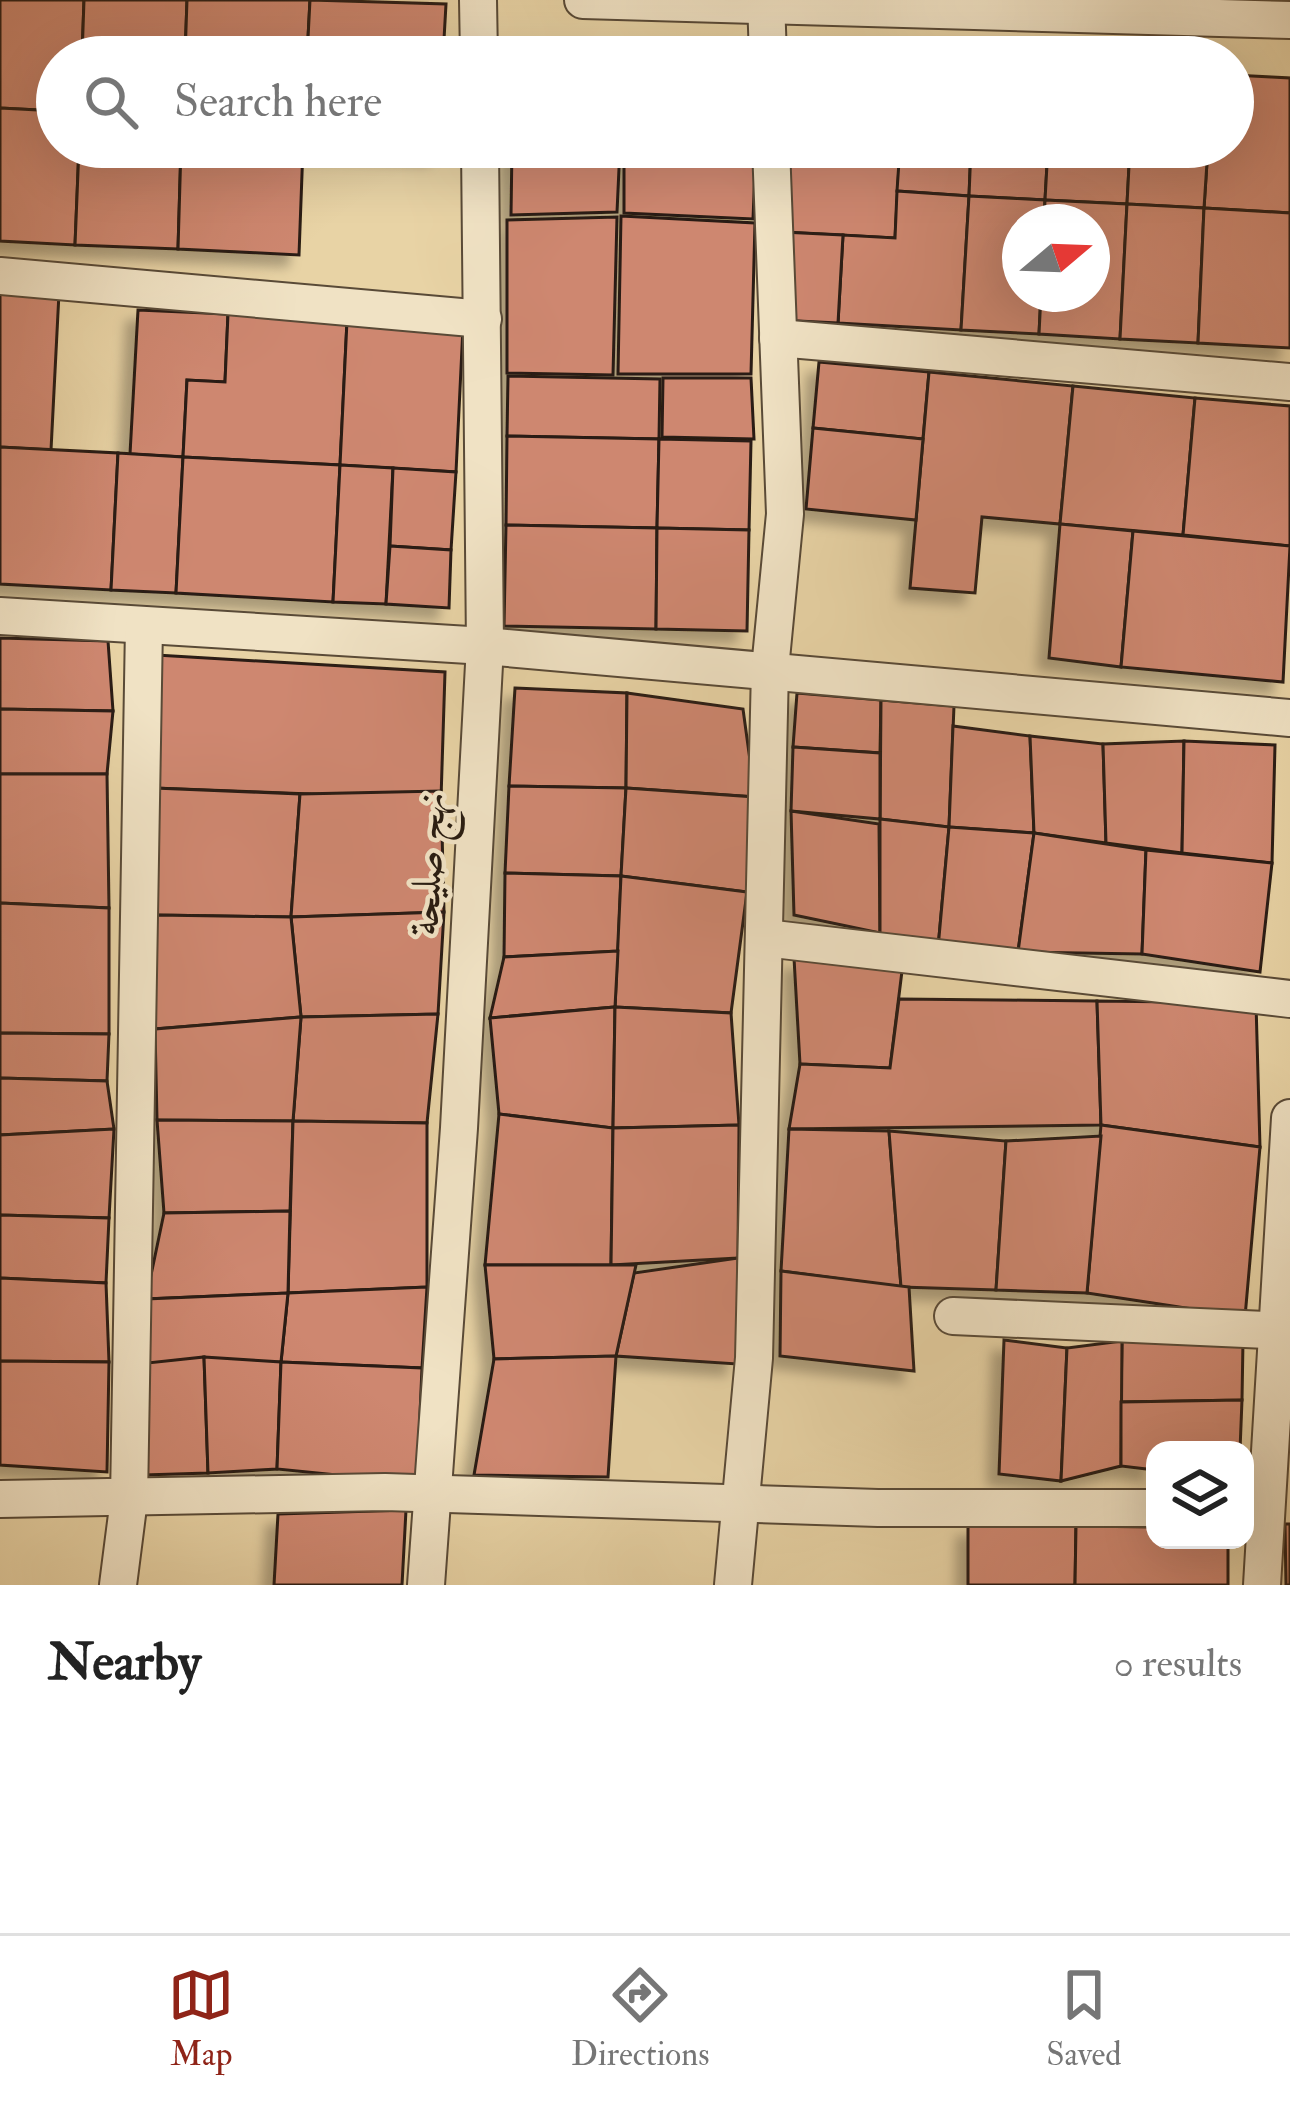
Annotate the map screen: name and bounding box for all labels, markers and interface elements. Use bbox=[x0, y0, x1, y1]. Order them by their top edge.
search box bbox=[36, 36, 1254, 168]
icon: search bbox=[78, 69, 144, 135]
text: Search here bbox=[174, 74, 382, 130]
north arrow bbox=[1002, 204, 1110, 312]
street label: نهج صليحة bbox=[398, 791, 468, 938]
map controls bbox=[1146, 1441, 1254, 1549]
button: layers bbox=[1146, 1441, 1254, 1549]
text: Nearby bbox=[48, 1631, 201, 1695]
text: 0 results bbox=[1114, 1639, 1242, 1688]
tab: Map bbox=[168, 1962, 234, 2075]
tab: Directions bbox=[571, 1962, 710, 2075]
tab: Saved bbox=[1046, 1962, 1122, 2075]

